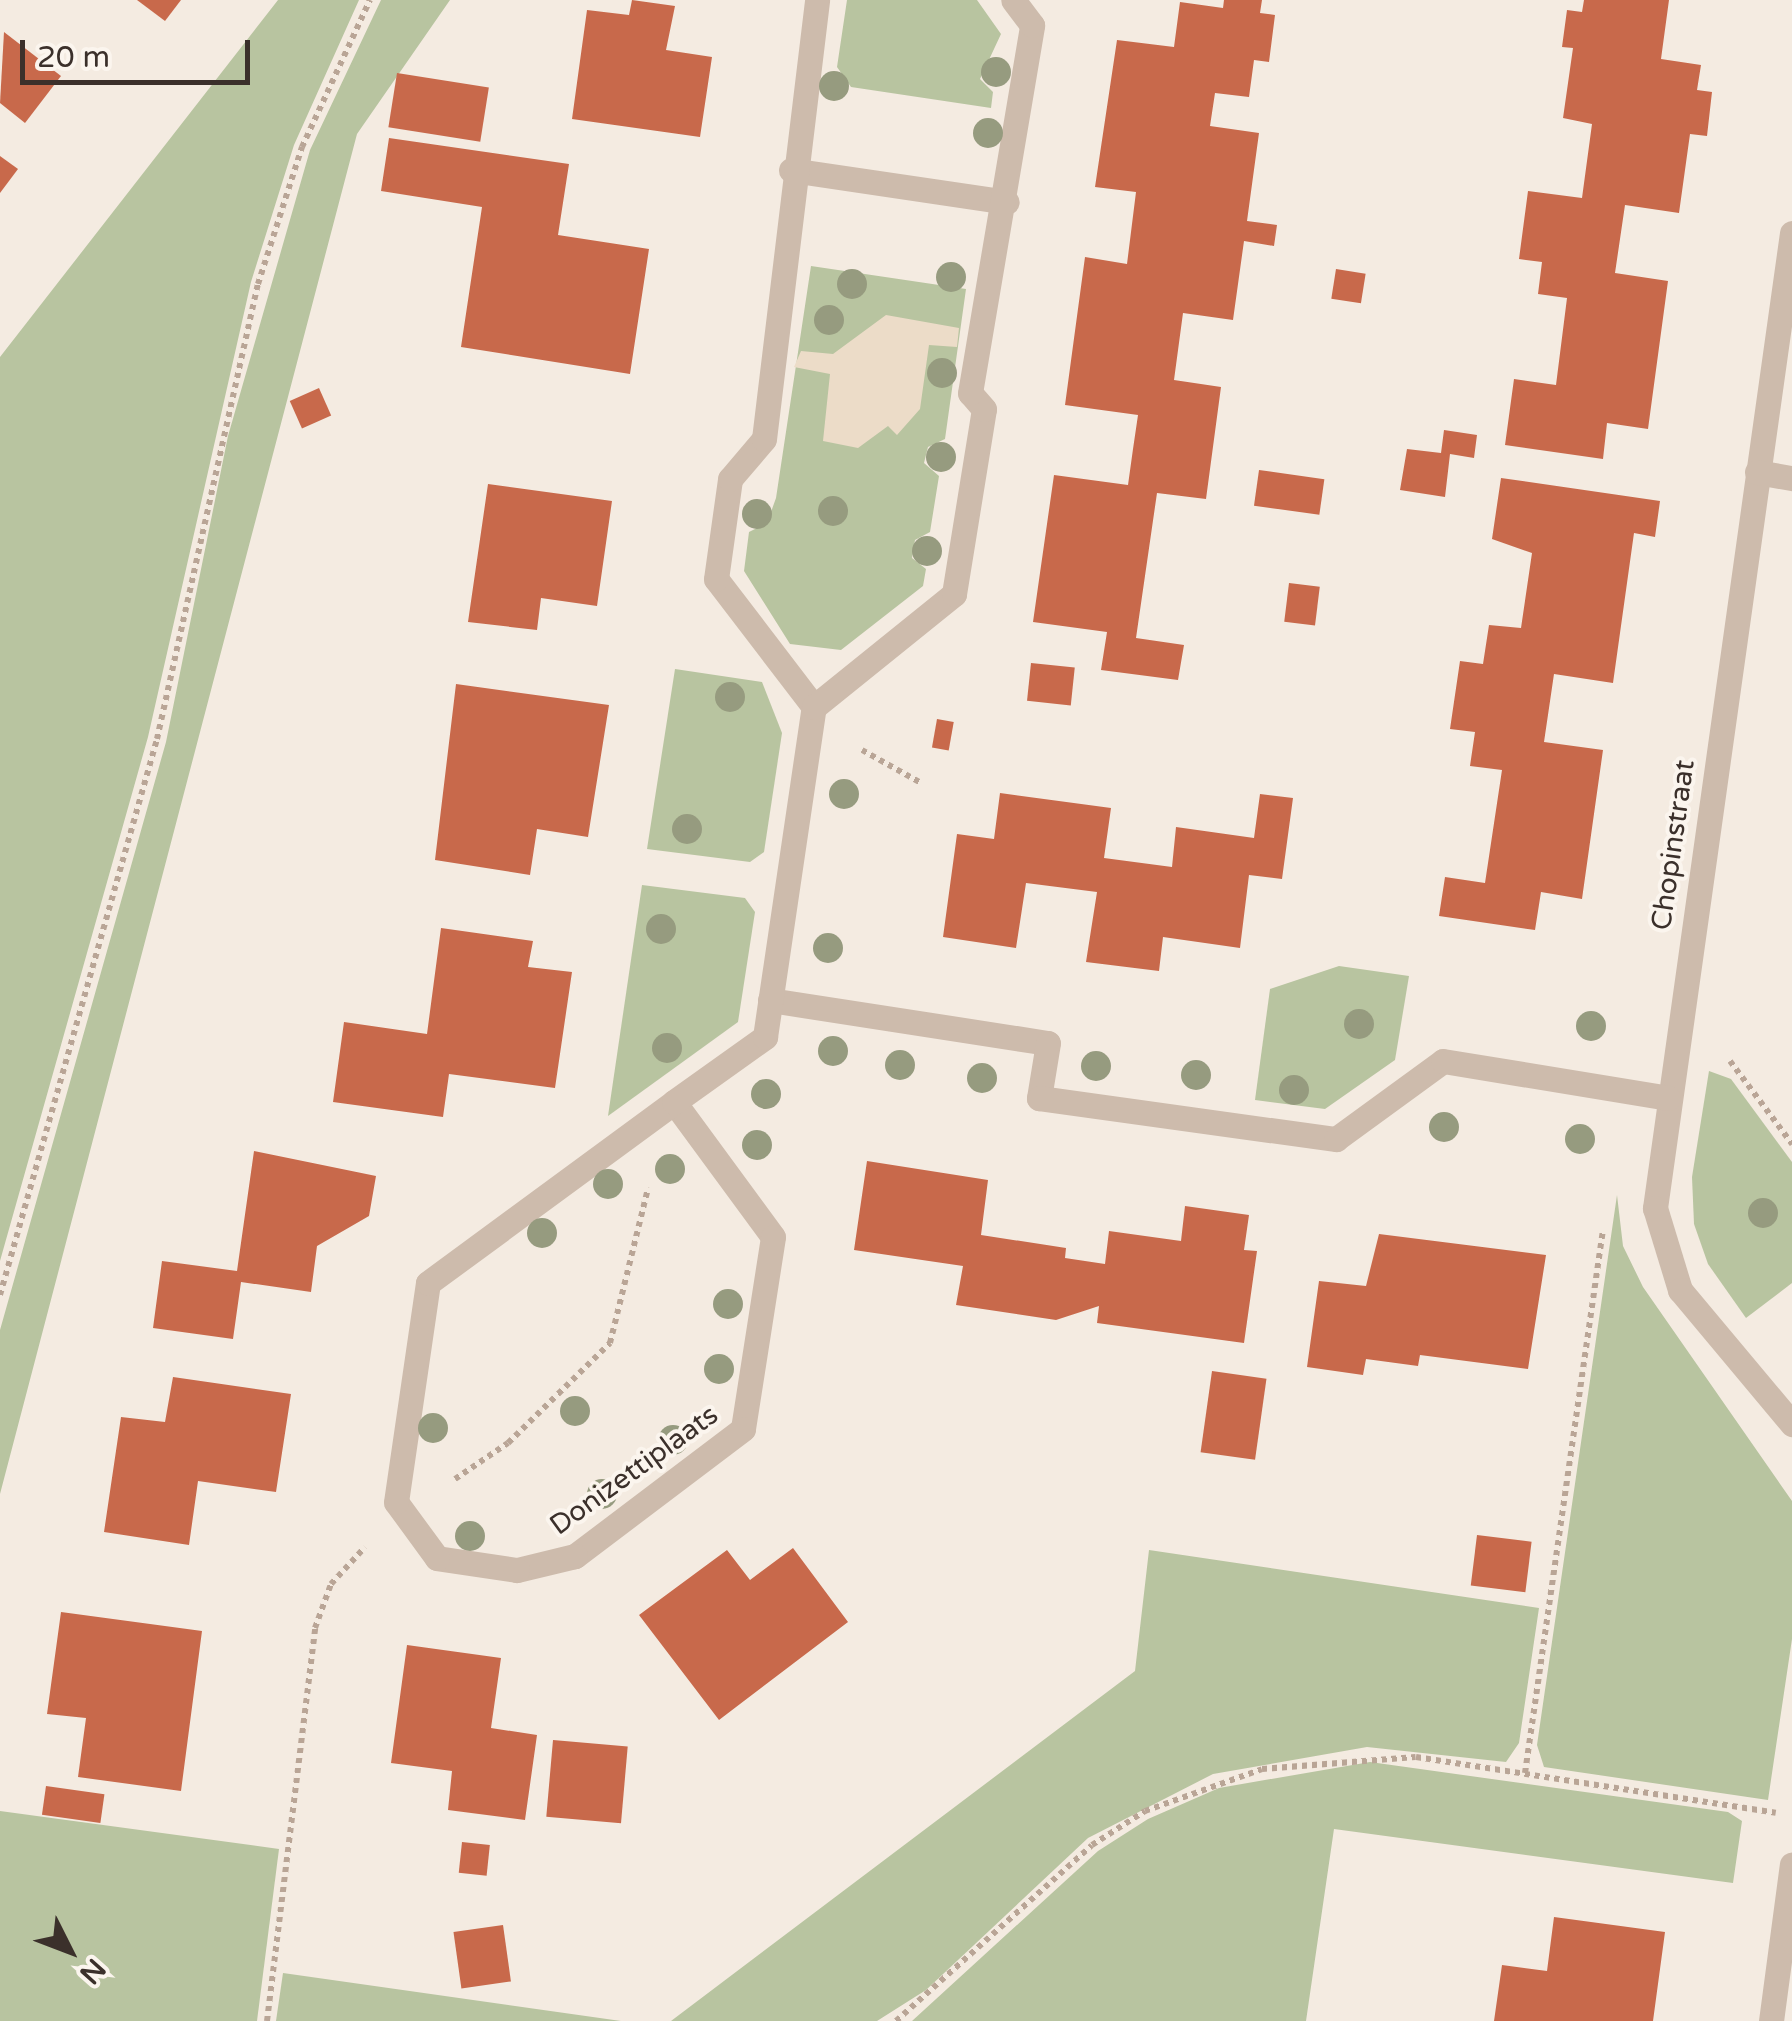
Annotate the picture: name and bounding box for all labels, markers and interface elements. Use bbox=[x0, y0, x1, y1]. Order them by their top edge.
scale bar bbox=[25, 20, 255, 82]
text: 20 m bbox=[37, 39, 110, 76]
street label: Chopinstraat bbox=[1644, 758, 1702, 932]
street label: Donizettiplaats bbox=[543, 1398, 725, 1542]
north arrow bbox=[20, 1901, 120, 2001]
text: N bbox=[72, 1951, 112, 1991]

